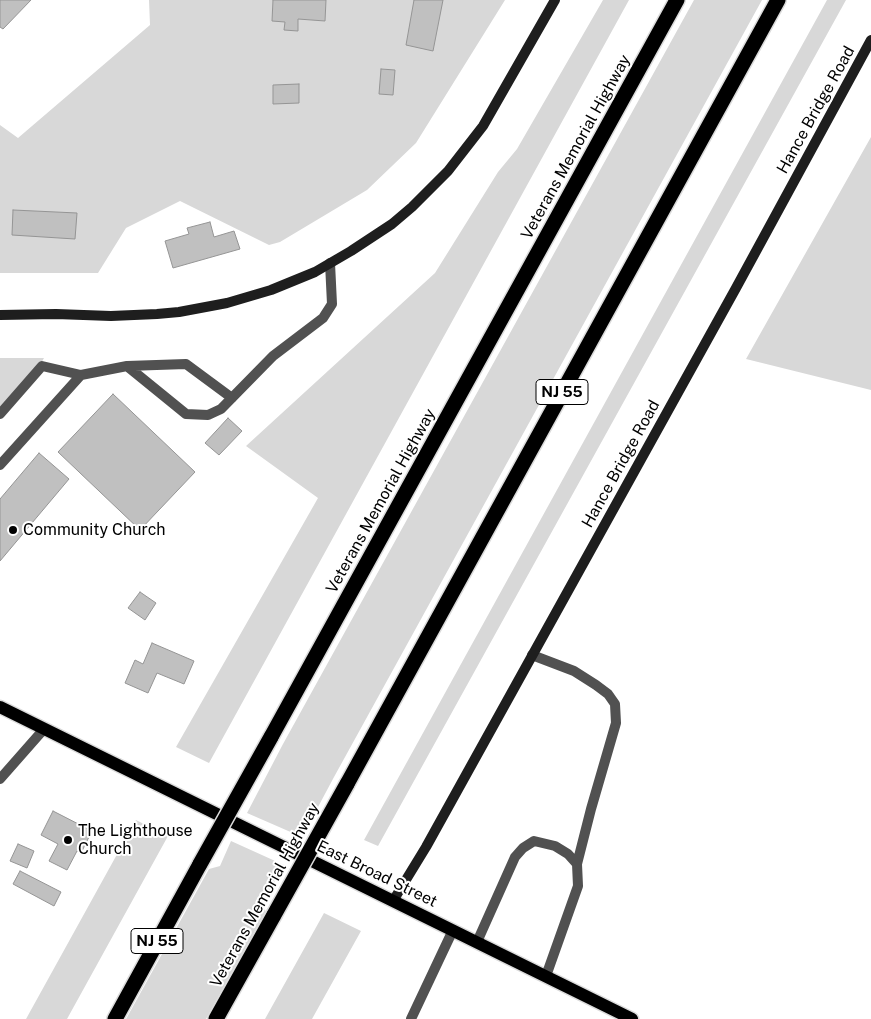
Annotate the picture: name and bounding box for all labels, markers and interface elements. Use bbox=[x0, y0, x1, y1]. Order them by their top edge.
street label: Hance Bridge Road bbox=[773, 43, 859, 177]
street label: Veterans Memorial Highway bbox=[517, 51, 635, 243]
road number: NJ 55 bbox=[536, 380, 588, 404]
street label: Hance Bridge Road bbox=[578, 397, 664, 531]
street label: Veterans Memorial Highway bbox=[322, 405, 440, 597]
place label: Community Church bbox=[23, 520, 166, 540]
marker: Community Church bbox=[7, 524, 19, 536]
street label: Veterans Memorial Highway bbox=[206, 799, 324, 991]
place label: The Lighthouse Church bbox=[78, 821, 193, 859]
marker: The Lighthouse Church bbox=[62, 834, 74, 846]
street label: East Broad Street bbox=[314, 837, 440, 911]
road number: NJ 55 bbox=[131, 928, 183, 954]

